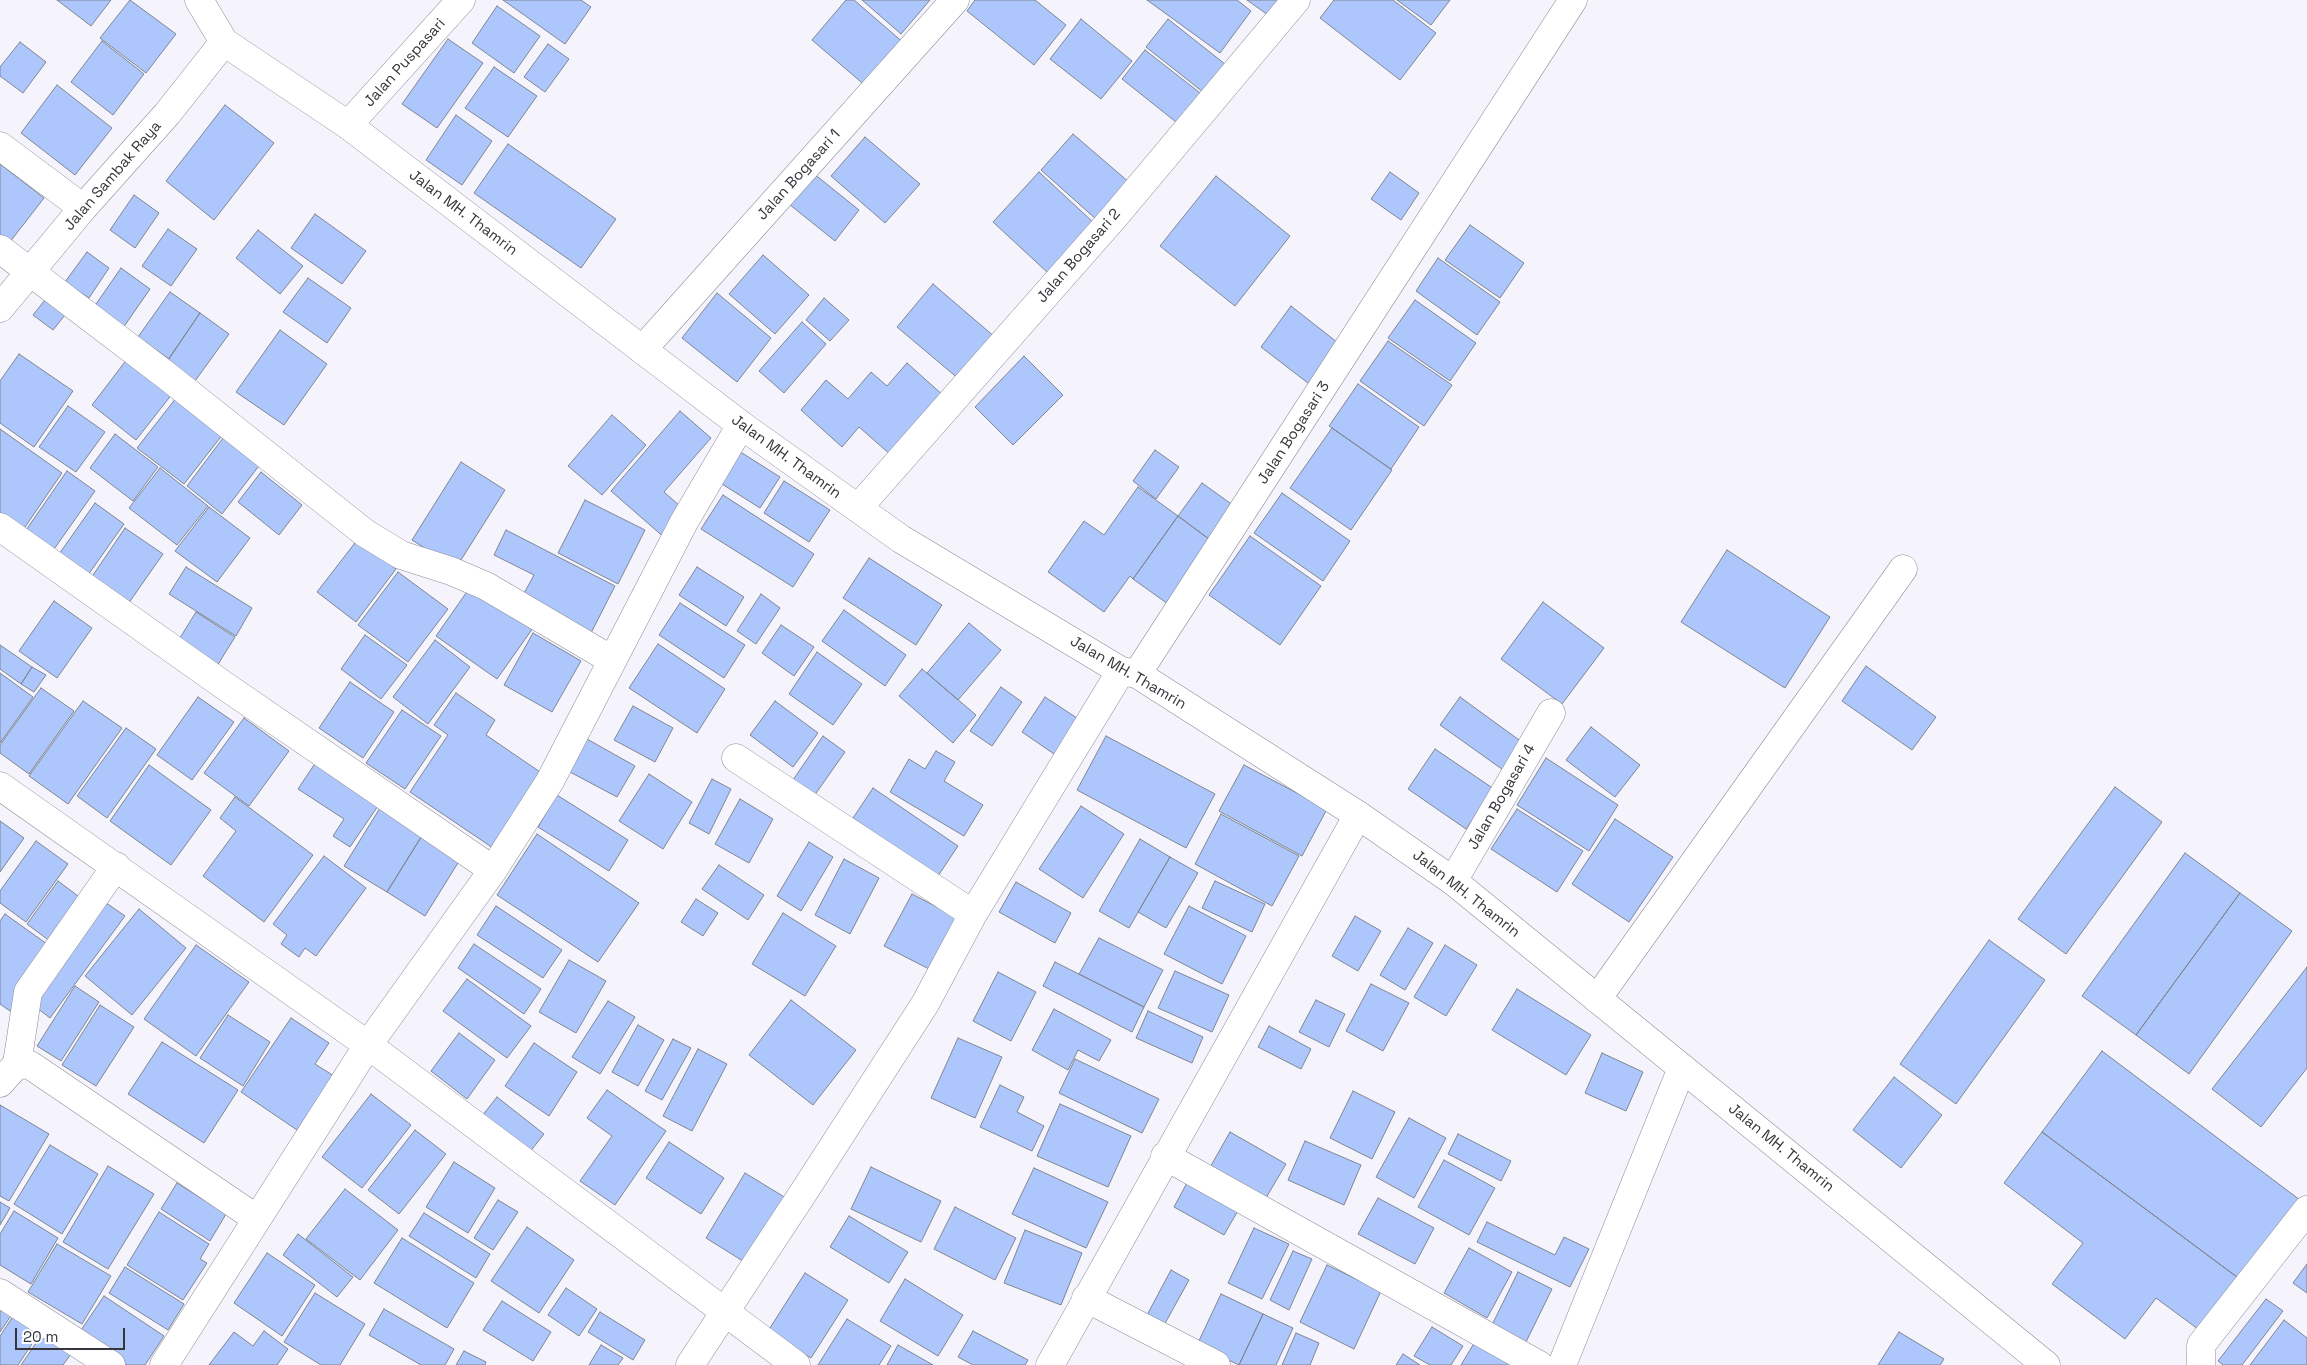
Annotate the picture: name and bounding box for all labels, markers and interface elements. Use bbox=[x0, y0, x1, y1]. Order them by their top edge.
street label: Jalan Puspasari bbox=[361, 15, 449, 111]
street label: Jalan Sambak Raya bbox=[61, 118, 165, 234]
street label: Jalan Bogasari 1 bbox=[754, 126, 844, 224]
street label: Jalan MH. Thamrin bbox=[405, 166, 521, 260]
street label: Jalan Bogasari 2 bbox=[1033, 205, 1125, 307]
street label: Jalan Bogasari 3 bbox=[1254, 378, 1334, 488]
street label: Jalan MH. Thamrin bbox=[728, 411, 844, 503]
street label: Jalan MH. Thamrin bbox=[1067, 632, 1189, 714]
street label: Jalan Bogasari 4 bbox=[1464, 741, 1540, 853]
street label: Jalan MH. Thamrin bbox=[1409, 847, 1523, 941]
street label: Jalan MH. Thamrin bbox=[1724, 1100, 1838, 1196]
scale bar bbox=[18, 1318, 128, 1350]
text: 20 m bbox=[23, 1327, 58, 1346]

